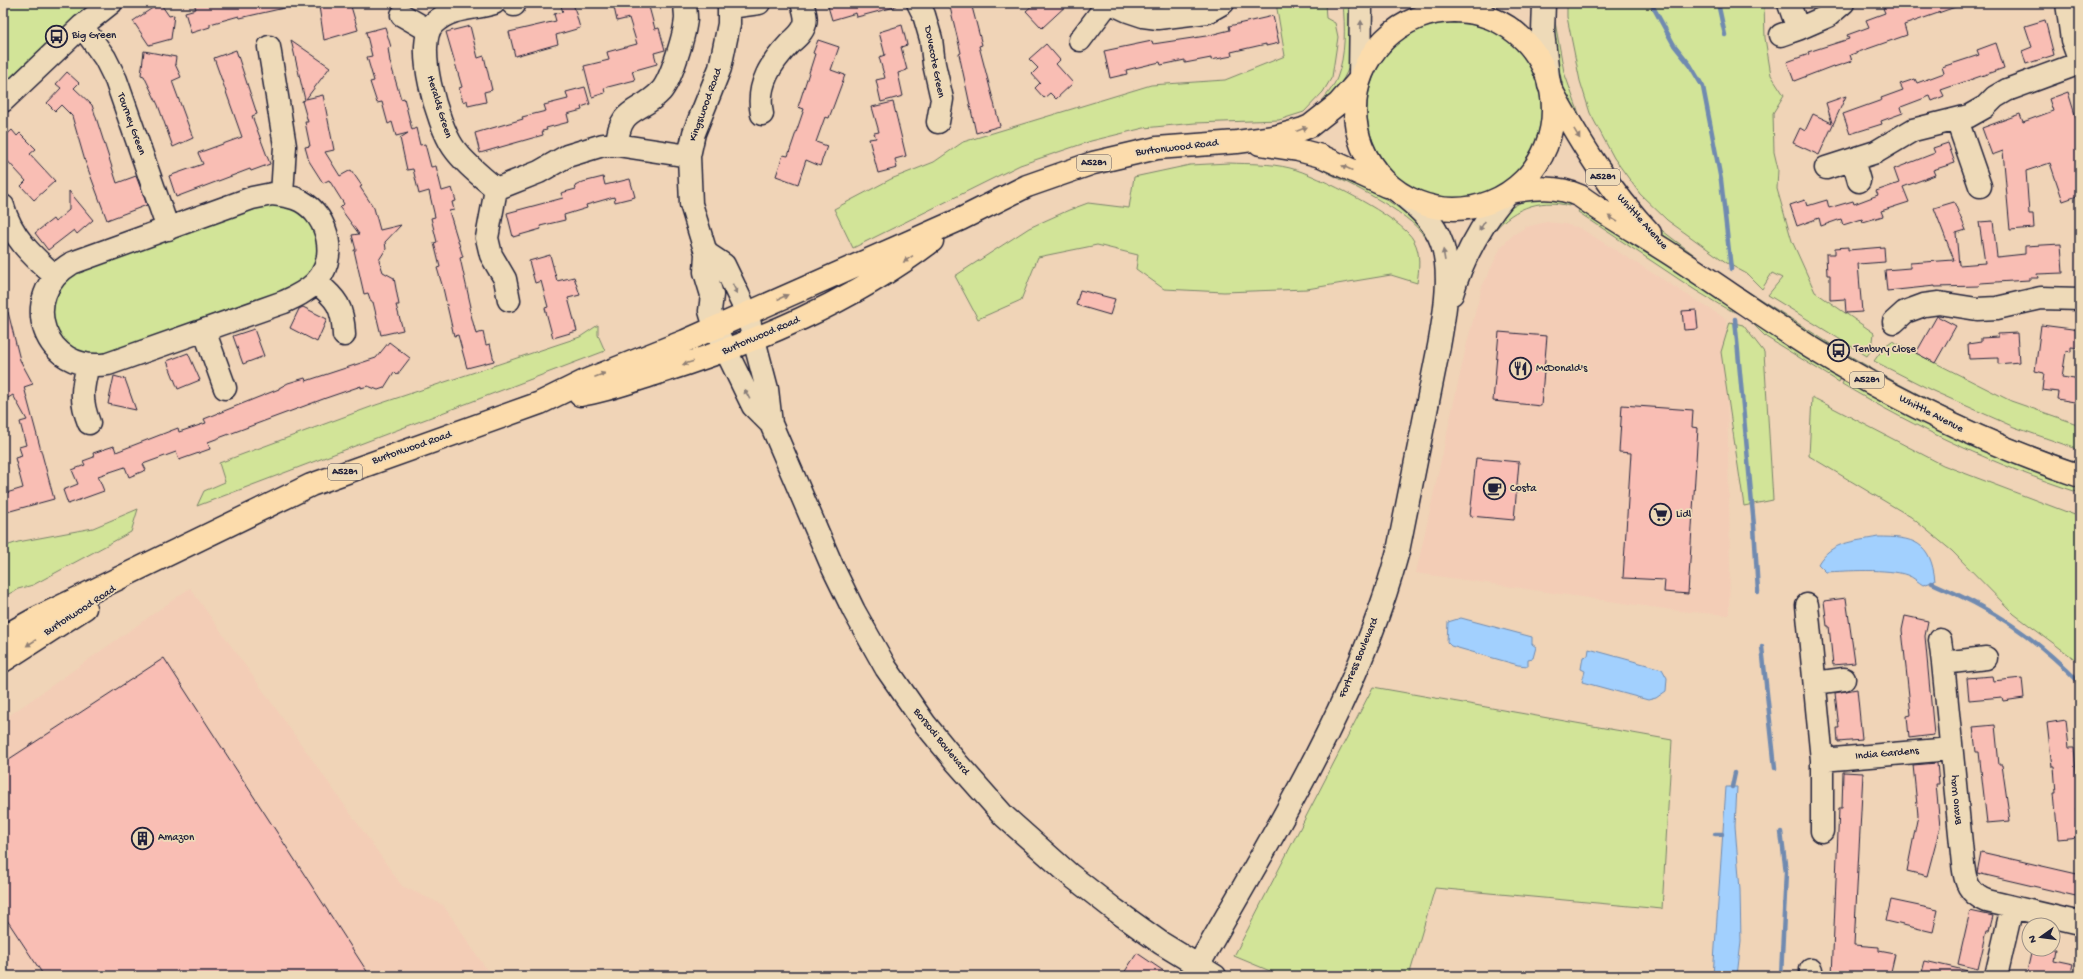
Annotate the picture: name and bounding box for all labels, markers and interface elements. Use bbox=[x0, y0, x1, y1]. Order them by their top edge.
one-way arrow bbox=[1358, 19, 1364, 32]
bus stop icon: Big Green bbox=[44, 23, 70, 49]
street label: Dovecote Green bbox=[921, 24, 947, 100]
place label: Big Green bbox=[71, 30, 117, 42]
street label: Kingswood Road bbox=[687, 65, 725, 143]
street label: Heralds Green bbox=[424, 74, 454, 141]
street label: Tourney Green bbox=[114, 90, 148, 157]
one-way arrow bbox=[1297, 126, 1309, 132]
one-way arrow bbox=[1573, 129, 1581, 139]
street label: Burtonwood Road bbox=[1134, 137, 1221, 159]
road number: A5281 bbox=[1077, 155, 1111, 171]
one-way arrow bbox=[1341, 165, 1352, 171]
road number: A5281 bbox=[1586, 169, 1620, 185]
street label: Whittle Avenue bbox=[1614, 192, 1670, 252]
one-way arrow bbox=[1608, 215, 1619, 223]
one-way arrow bbox=[1479, 220, 1486, 231]
one-way arrow bbox=[1441, 248, 1447, 261]
one-way arrow bbox=[902, 255, 913, 263]
one-way arrow bbox=[732, 283, 738, 294]
one-way arrow bbox=[777, 294, 788, 300]
street label: Burtonwood Road bbox=[719, 314, 803, 358]
bus stop icon: Tenbury Close bbox=[1825, 337, 1851, 363]
place label: Tenbury Close bbox=[1853, 344, 1916, 356]
restaurant icon: McDonald's bbox=[1507, 356, 1533, 382]
one-way arrow bbox=[682, 360, 694, 366]
place label: McDonald's bbox=[1536, 363, 1588, 375]
one-way arrow bbox=[595, 371, 607, 377]
road number: A5281 bbox=[1850, 372, 1884, 388]
one-way arrow bbox=[743, 388, 750, 400]
street label: Whittle Avenue bbox=[1897, 393, 1965, 435]
street label: Burtonwood Road bbox=[370, 428, 455, 468]
road number: A5281 bbox=[328, 464, 362, 480]
cafe icon: Costa bbox=[1482, 476, 1508, 502]
place label: Costa bbox=[1510, 483, 1537, 495]
supermarket icon: Lidl bbox=[1647, 502, 1673, 528]
place label: Lidl bbox=[1676, 509, 1692, 521]
street label: Burtonwood Road bbox=[41, 582, 119, 639]
street label: Fortress Boulevard bbox=[1336, 615, 1382, 701]
one-way arrow bbox=[26, 639, 36, 647]
street label: Borsodi Boulevard bbox=[910, 705, 973, 779]
street label: India Gardens bbox=[1855, 745, 1920, 763]
street label: Bravo Way bbox=[1947, 774, 1965, 826]
building icon: Amazon bbox=[129, 825, 155, 851]
place label: Amazon bbox=[158, 832, 195, 844]
north arrow bbox=[2021, 917, 2061, 957]
text: N bbox=[2027, 934, 2040, 944]

